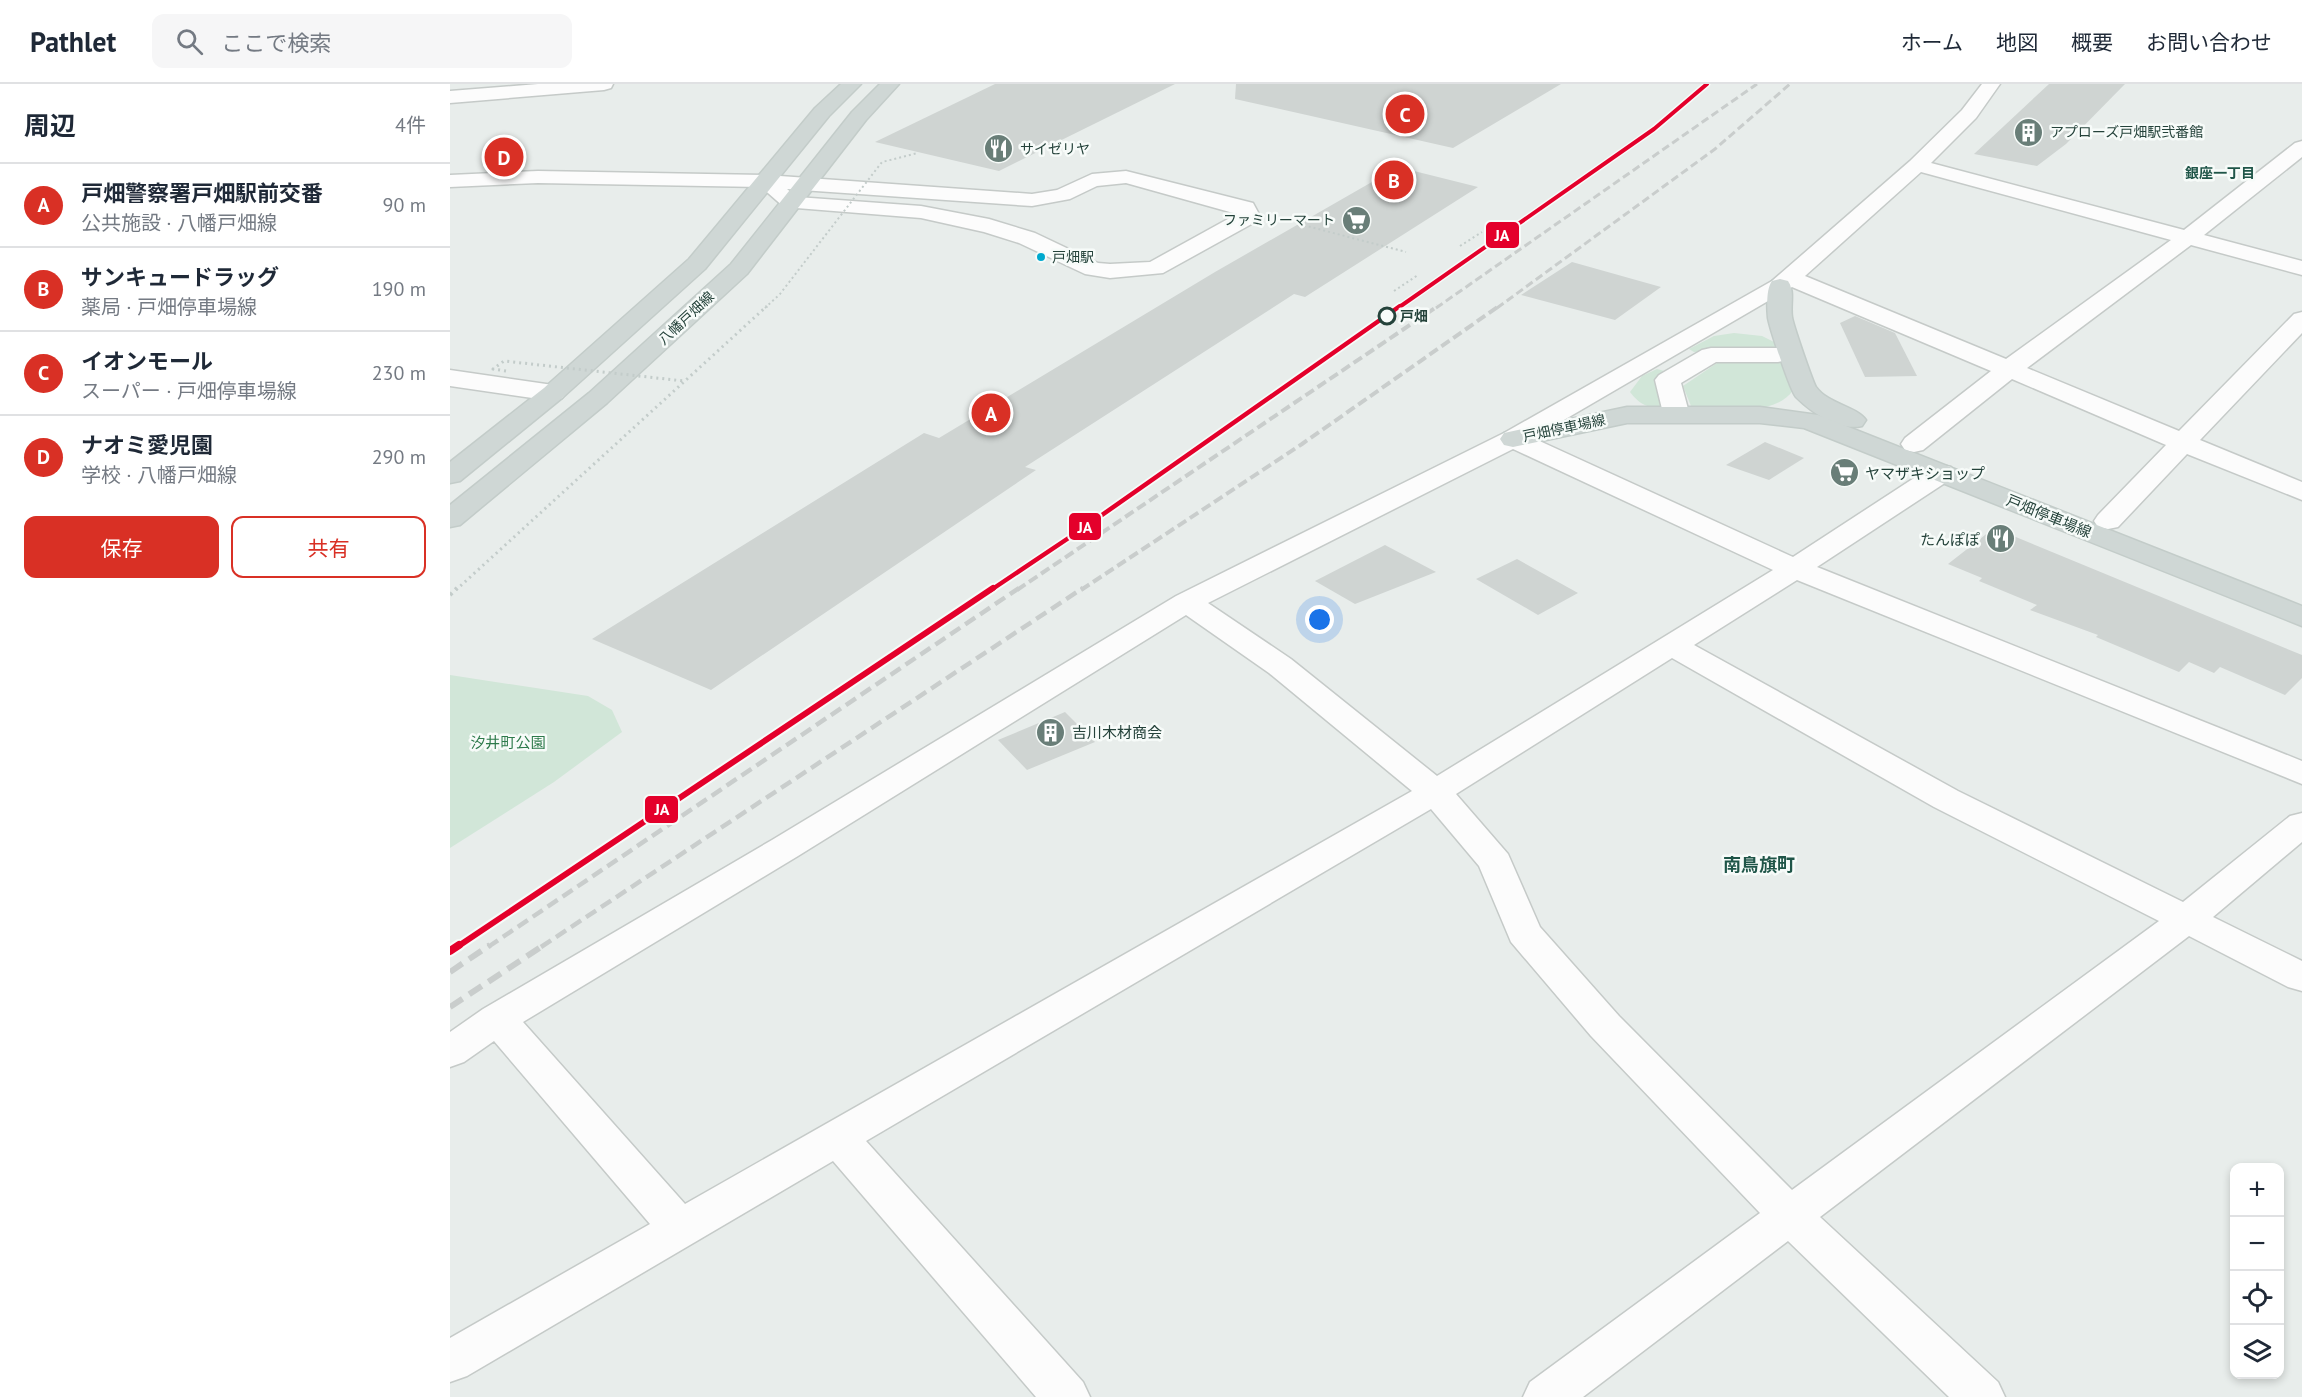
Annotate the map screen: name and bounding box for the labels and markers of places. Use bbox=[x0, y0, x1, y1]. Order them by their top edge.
pin: C bbox=[1386, 92, 1424, 136]
building icon: アプローズ戸畑駅弐番館 bbox=[2013, 116, 2045, 148]
place label: アプローズ戸畑駅弐番館 bbox=[2050, 123, 2203, 141]
restaurant icon: サイゼリヤ bbox=[983, 133, 1015, 165]
pin: D bbox=[484, 134, 524, 180]
place label: サイゼリヤ bbox=[1020, 140, 1090, 158]
pin: B bbox=[1374, 158, 1414, 202]
supermarket icon: ファミリーマート bbox=[1340, 204, 1372, 236]
place label: ファミリーマート bbox=[1223, 211, 1335, 229]
place label: 戸畑駅 bbox=[1052, 248, 1094, 266]
marker: 戸畑駅 bbox=[1035, 251, 1047, 263]
marker: 戸畑 bbox=[1378, 307, 1396, 325]
place label: 戸畑 bbox=[1400, 307, 1428, 325]
pin: A bbox=[972, 390, 1010, 436]
supermarket icon: ヤマザキショップ bbox=[1828, 457, 1860, 489]
place label: ヤマザキショップ bbox=[1865, 464, 1985, 483]
restaurant icon: たんぽぽ bbox=[1985, 523, 2017, 555]
place label: たんぽぽ bbox=[1920, 530, 1980, 549]
building icon: 吉川木材商会 bbox=[1035, 716, 1067, 748]
place label: 吉川木材商会 bbox=[1072, 723, 1162, 742]

